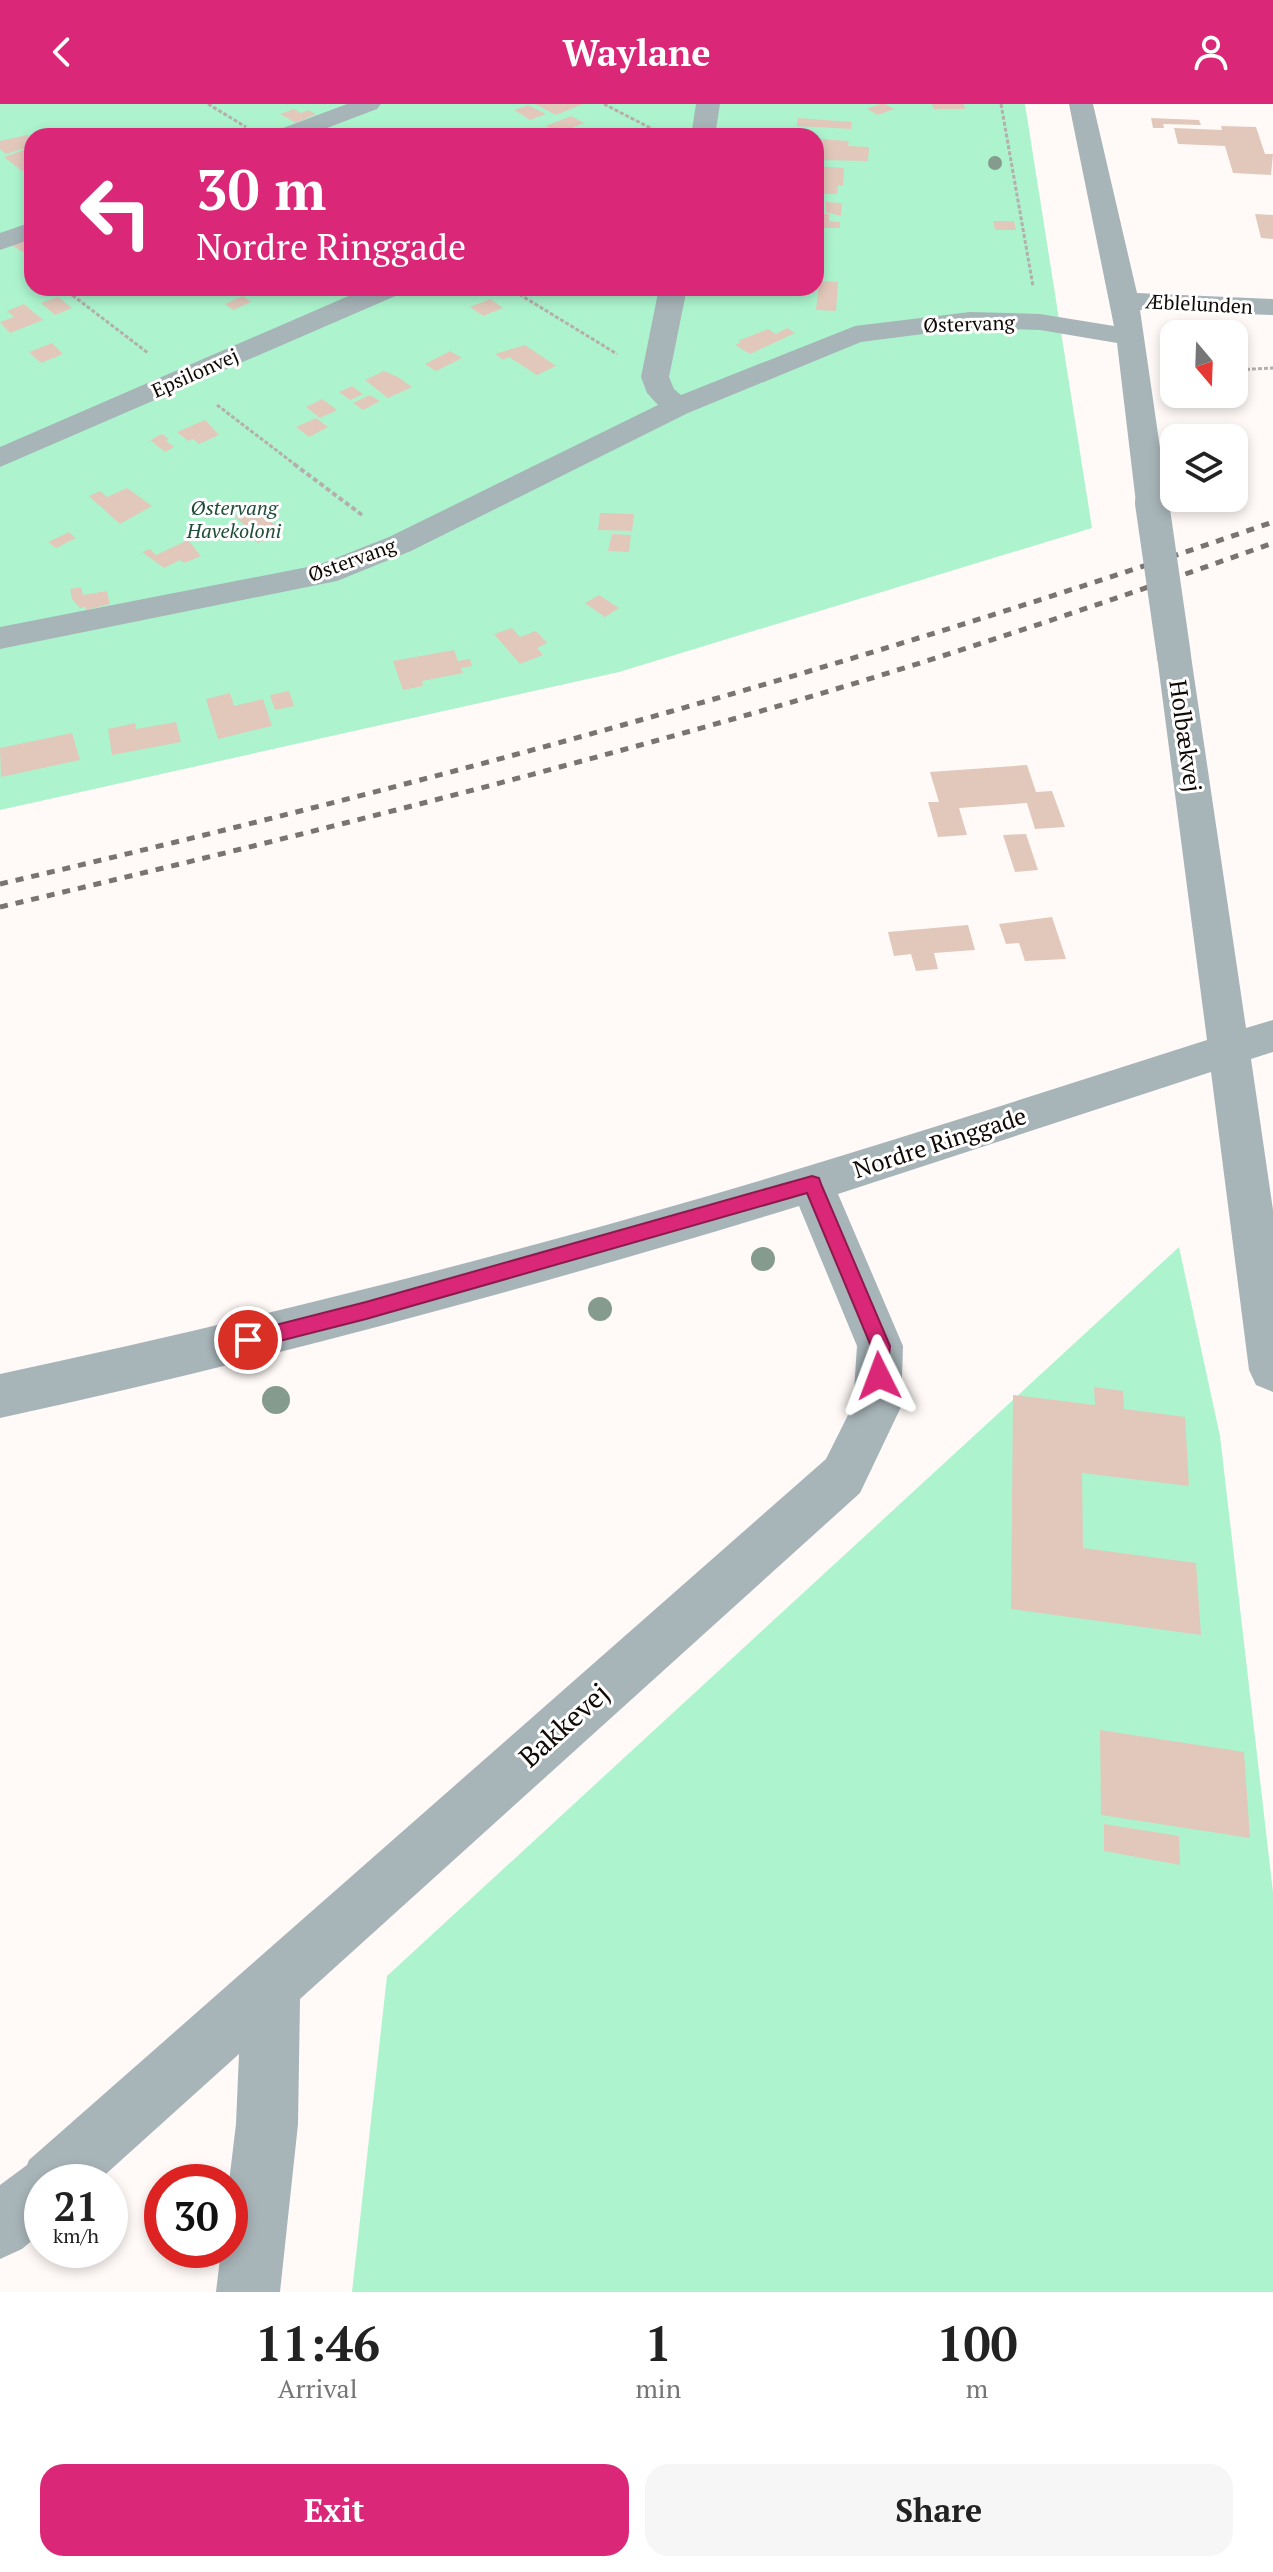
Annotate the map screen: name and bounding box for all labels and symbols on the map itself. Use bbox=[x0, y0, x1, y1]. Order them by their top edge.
street label: Æblelunden bbox=[1144, 287, 1254, 320]
street label: Østervang bbox=[923, 308, 1016, 339]
north arrow bbox=[1160, 320, 1248, 408]
street label: Epsilonvej bbox=[147, 341, 242, 404]
park label: Østervang Havekoloni bbox=[186, 494, 282, 544]
street label: Østervang bbox=[304, 531, 400, 588]
street label: Holbækvej bbox=[1162, 678, 1210, 794]
street label: Nordre Ringgade bbox=[849, 1099, 1030, 1185]
pin bbox=[214, 1306, 282, 1374]
position arrow bbox=[837, 1334, 921, 1418]
street label: Bakkevej bbox=[511, 1674, 617, 1775]
speed limit sign: 30 bbox=[144, 2164, 248, 2268]

